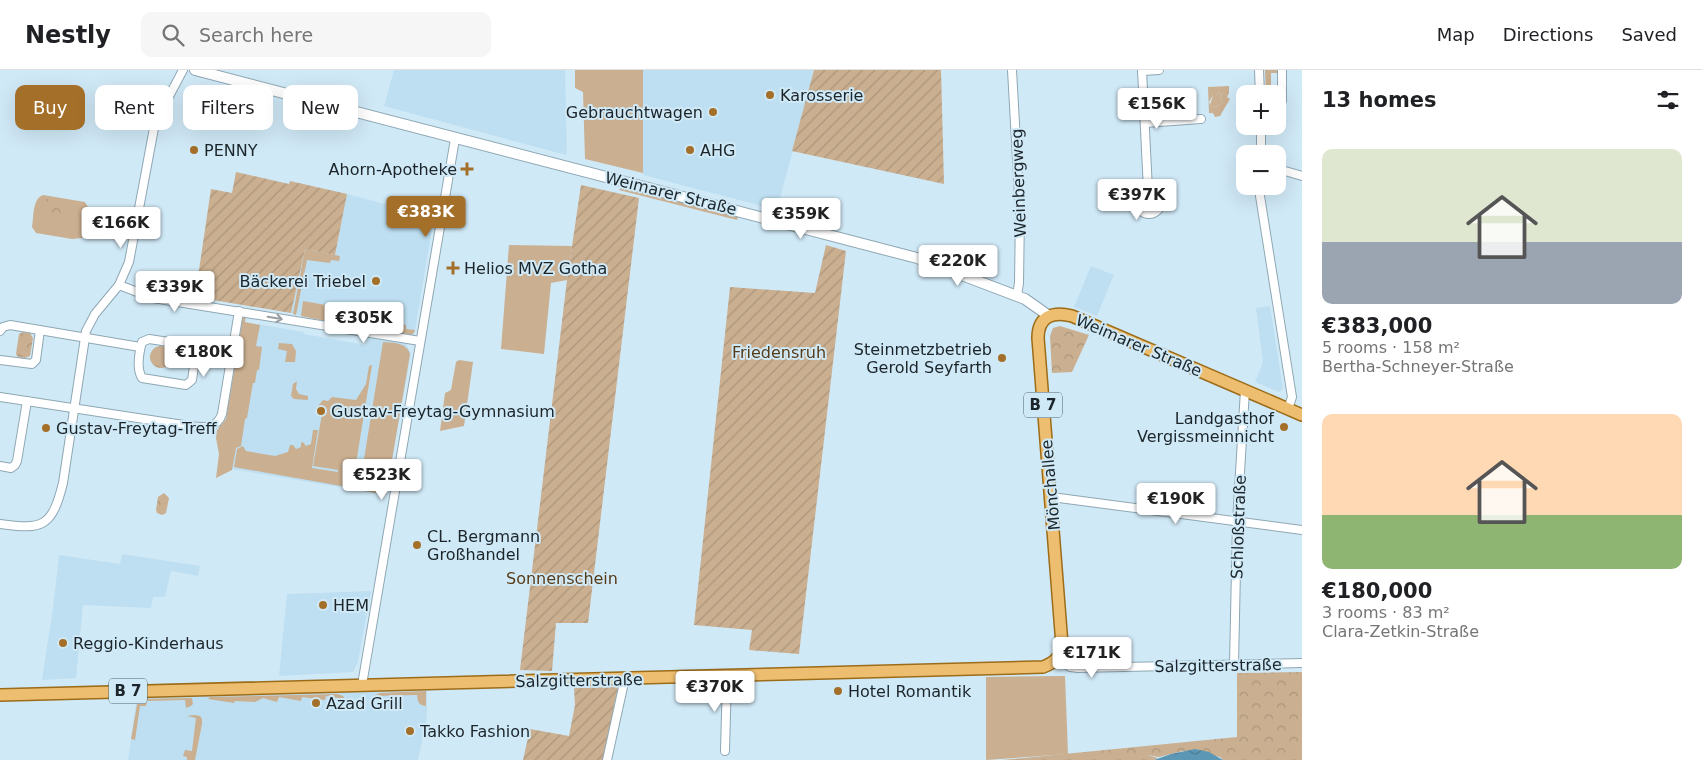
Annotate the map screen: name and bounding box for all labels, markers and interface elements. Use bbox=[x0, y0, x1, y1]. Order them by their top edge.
search box bbox=[141, 12, 491, 57]
text: Nestly bbox=[25, 21, 111, 49]
icon: search bbox=[159, 21, 187, 49]
text: Search here bbox=[199, 24, 313, 46]
text: Map bbox=[1437, 24, 1475, 45]
text: Directions bbox=[1503, 24, 1593, 45]
text: Saved bbox=[1621, 24, 1677, 45]
chip: Buy bbox=[15, 85, 85, 130]
chip: Rent bbox=[95, 85, 173, 130]
chip: Filters bbox=[183, 85, 273, 130]
chip: New bbox=[283, 85, 358, 130]
map controls bbox=[1236, 85, 1286, 195]
button: + bbox=[1236, 85, 1286, 135]
place label: Karosserie bbox=[780, 86, 863, 105]
icon: filters bbox=[1654, 86, 1682, 114]
pin: €156K bbox=[1122, 88, 1192, 130]
text: 13 homes bbox=[1322, 88, 1437, 112]
marker: Karosserie bbox=[764, 89, 776, 101]
text: €156K bbox=[1129, 94, 1185, 113]
place label: Gebrauchtwagen bbox=[566, 103, 703, 122]
marker: Gebrauchtwagen bbox=[707, 106, 719, 118]
street label: Weinbergweg bbox=[1007, 128, 1030, 238]
place label: PENNY bbox=[204, 141, 258, 160]
place label: AHG bbox=[700, 141, 735, 160]
marker: PENNY bbox=[188, 144, 200, 156]
marker: AHG bbox=[684, 144, 696, 156]
button: − bbox=[1236, 145, 1286, 195]
place label: Ahorn-Apotheke bbox=[329, 160, 457, 179]
marker: Ahorn-Apotheke bbox=[461, 163, 473, 175]
street label: Weimarer Straße bbox=[603, 168, 739, 219]
pin: €397K bbox=[1102, 178, 1172, 221]
icon: home bbox=[1457, 182, 1547, 272]
text: €397K bbox=[1109, 185, 1165, 204]
pin: €383K bbox=[391, 196, 461, 238]
pin: €359K bbox=[766, 198, 836, 240]
text: €383K bbox=[398, 202, 454, 221]
text: €359K bbox=[773, 204, 829, 223]
pin: €166K bbox=[86, 206, 156, 249]
text: €166K bbox=[93, 213, 149, 232]
pin: €220K bbox=[923, 244, 993, 287]
text: €220K bbox=[930, 251, 986, 270]
place label: Helios MVZ Gotha bbox=[464, 259, 607, 278]
marker: Helios MVZ Gotha bbox=[446, 261, 460, 275]
pin: €339K bbox=[140, 270, 210, 313]
place label: Bäckerei Triebel bbox=[240, 272, 366, 291]
marker: Bäckerei Triebel bbox=[370, 275, 382, 287]
text: €339K bbox=[147, 277, 203, 296]
pin: €305K bbox=[329, 302, 399, 344]
text: €305K bbox=[336, 308, 392, 327]
street label: Weimarer Straße bbox=[1073, 310, 1205, 381]
one-way arrow bbox=[267, 313, 283, 323]
text: €383,000 bbox=[1322, 314, 1432, 338]
pin: €180K bbox=[169, 336, 239, 378]
text: 5 rooms · 158 m² bbox=[1322, 338, 1460, 357]
place label: Steinmetzbetrieb Gerold Seyfarth bbox=[854, 340, 992, 377]
text: €180K bbox=[176, 342, 232, 361]
park label: Friedensruh bbox=[732, 343, 826, 362]
marker: Steinmetzbetrieb Gerold Seyfarth bbox=[996, 352, 1008, 364]
text: Bertha-Schneyer-Straße bbox=[1322, 357, 1514, 376]
road number: B 7 bbox=[1024, 392, 1062, 418]
place label: Gustav-Freytag-Gymnasium bbox=[331, 402, 555, 421]
marker: Gustav-Freytag-Gymnasium bbox=[315, 405, 327, 417]
place label: Landgasthof Vergissmeinnicht bbox=[1137, 409, 1274, 446]
place label: Gustav-Freytag-Treff bbox=[56, 419, 217, 438]
marker: Landgasthof Vergissmeinnicht bbox=[1278, 421, 1290, 433]
marker: Gustav-Freytag-Treff bbox=[40, 422, 52, 434]
street label: Mönchallee bbox=[1037, 439, 1064, 531]
icon: home bbox=[1457, 447, 1547, 537]
pin: €523K bbox=[347, 458, 417, 501]
text: €523K bbox=[354, 465, 410, 484]
street label: Schloßstraße bbox=[1227, 475, 1250, 579]
pin: €190K bbox=[1141, 482, 1211, 525]
text: €190K bbox=[1148, 489, 1204, 508]
place label: CL. Bergmann Großhandel bbox=[427, 527, 540, 564]
marker: CL. Bergmann Großhandel bbox=[411, 539, 423, 551]
park label: Sonnenschein bbox=[506, 569, 618, 588]
text: €180,000 bbox=[1322, 579, 1432, 603]
place label: HEM bbox=[333, 596, 369, 615]
marker: HEM bbox=[317, 599, 329, 611]
text: 3 rooms · 83 m² bbox=[1322, 603, 1450, 622]
text: Clara-Zetkin-Straße bbox=[1322, 622, 1479, 641]
place label: Reggio-Kinderhaus bbox=[73, 634, 224, 653]
pin: €171K bbox=[1057, 636, 1127, 679]
marker: Reggio-Kinderhaus bbox=[57, 637, 69, 649]
text: €171K bbox=[1064, 643, 1120, 662]
street label: Salzgitterstraße bbox=[1154, 655, 1282, 676]
street label: Salzgitterstraße bbox=[515, 670, 643, 691]
pin: €370K bbox=[680, 670, 750, 713]
text: €370K bbox=[687, 677, 743, 696]
road number: B 7 bbox=[109, 678, 147, 704]
place label: Hotel Romantik bbox=[848, 682, 972, 701]
marker: Hotel Romantik bbox=[832, 685, 844, 697]
place label: Azad Grill bbox=[326, 694, 403, 713]
marker: Azad Grill bbox=[310, 697, 322, 709]
place label: Takko Fashion bbox=[419, 722, 530, 741]
marker: Takko Fashion bbox=[404, 725, 416, 737]

